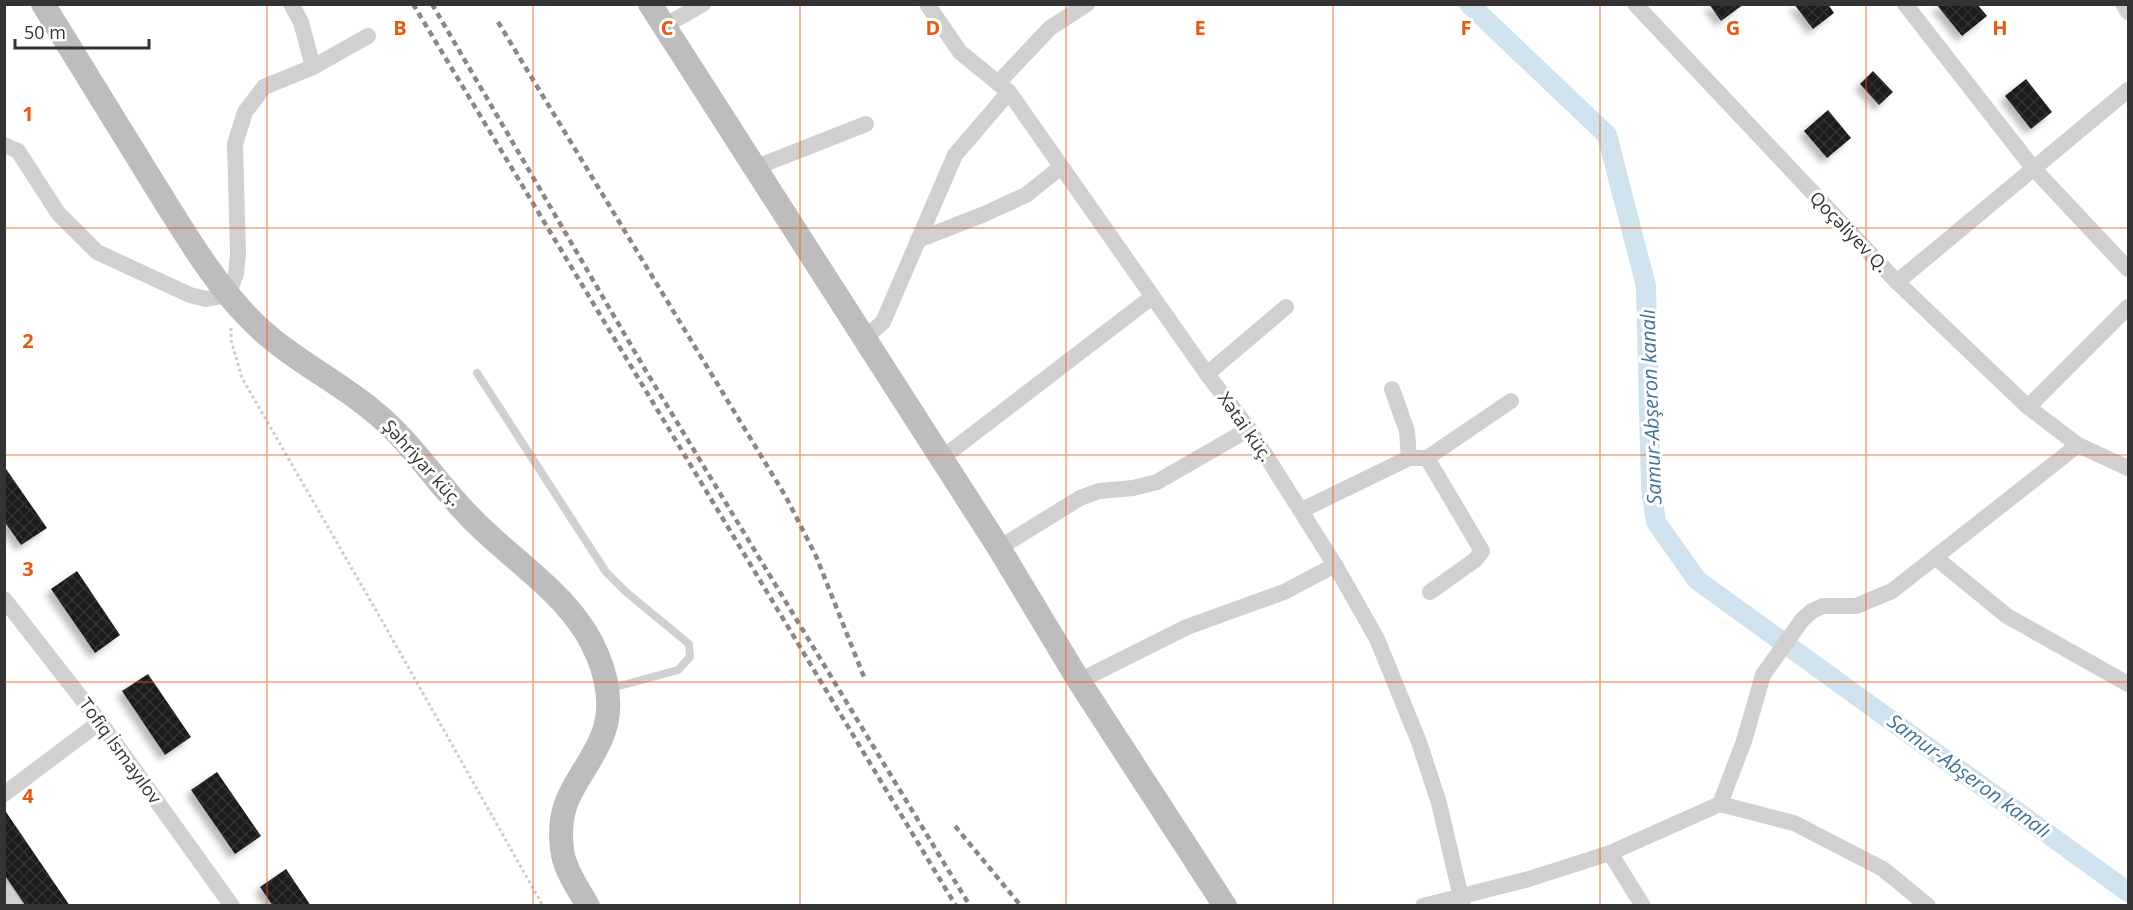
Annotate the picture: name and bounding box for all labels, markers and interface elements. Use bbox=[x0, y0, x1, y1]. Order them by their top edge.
scale bar bbox=[15, 12, 148, 50]
text: B bbox=[393, 14, 407, 41]
text: C bbox=[661, 14, 674, 41]
text: D bbox=[926, 14, 940, 41]
text: E bbox=[1194, 14, 1206, 41]
text: F bbox=[1461, 14, 1471, 41]
text: G bbox=[1726, 14, 1740, 41]
text: H bbox=[1992, 14, 2008, 41]
text: 50 m bbox=[24, 20, 66, 44]
text: 1 bbox=[22, 100, 34, 127]
street label: Qoçəliyev Q. bbox=[1805, 186, 1895, 277]
water label: Samur-Abşeron kanalı bbox=[1634, 309, 1667, 505]
text: 2 bbox=[22, 327, 34, 354]
street label: Xətai küç. bbox=[1213, 387, 1279, 466]
street label: Şəhriyar küç. bbox=[378, 414, 468, 510]
text: 3 bbox=[22, 555, 34, 582]
street label: Tofiq İsmayılov bbox=[74, 693, 167, 808]
water label: Samur-Abşeron kanalı bbox=[1882, 707, 2056, 844]
text: 4 bbox=[22, 782, 34, 809]

